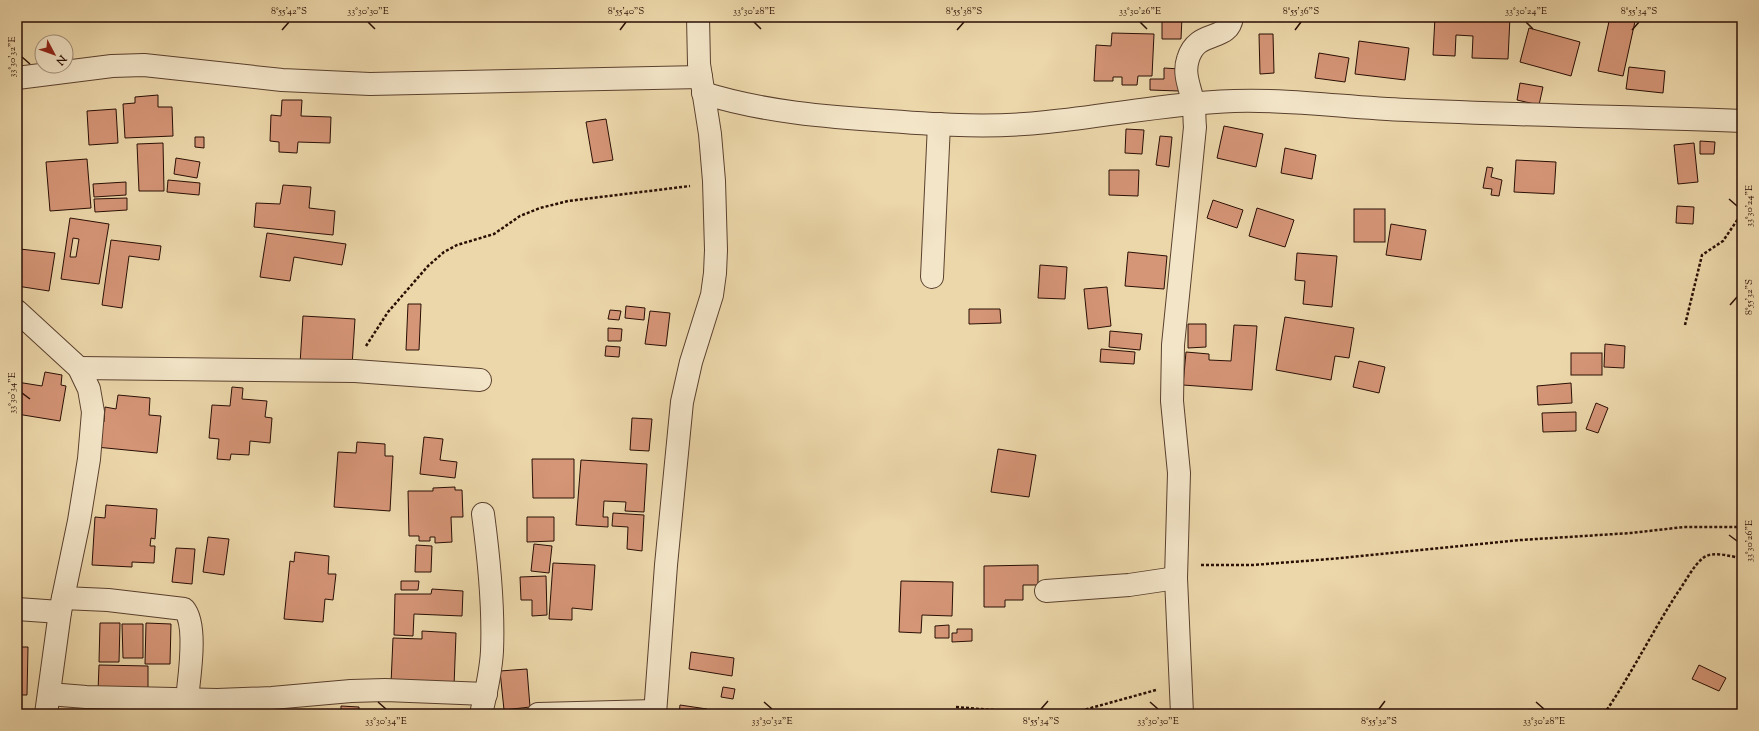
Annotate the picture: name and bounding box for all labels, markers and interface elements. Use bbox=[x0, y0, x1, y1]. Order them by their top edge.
text: 8°55'42"S bbox=[271, 4, 307, 19]
text: 33°30'30"E bbox=[347, 4, 389, 19]
text: 8°55'40"S bbox=[608, 4, 644, 19]
text: 33°30'28"E bbox=[733, 4, 775, 19]
text: 8°55'38"S bbox=[946, 4, 982, 19]
text: 33°30'26"E bbox=[1119, 4, 1161, 19]
text: 8°55'36"S bbox=[1283, 4, 1319, 19]
text: 33°30'24"E bbox=[1505, 4, 1547, 19]
text: 8°55'34"S bbox=[1621, 4, 1657, 19]
north arrow bbox=[34, 34, 74, 74]
text: 33°30'32"E bbox=[5, 36, 20, 78]
text: N bbox=[52, 51, 70, 69]
text: 33°30'24"E bbox=[1742, 185, 1757, 227]
text: 8°55'32"S bbox=[1742, 279, 1757, 315]
text: 33°30'34"E bbox=[5, 372, 20, 414]
text: 33°30'26"E bbox=[1742, 520, 1757, 562]
text: 33°30'34"E bbox=[365, 714, 407, 729]
text: 33°30'32"E bbox=[751, 714, 793, 729]
text: 8°55'34"S bbox=[1023, 714, 1059, 729]
text: 33°30'30"E bbox=[1137, 714, 1179, 729]
text: 8°55'32"S bbox=[1361, 714, 1397, 729]
text: 33°30'28"E bbox=[1523, 714, 1565, 729]

